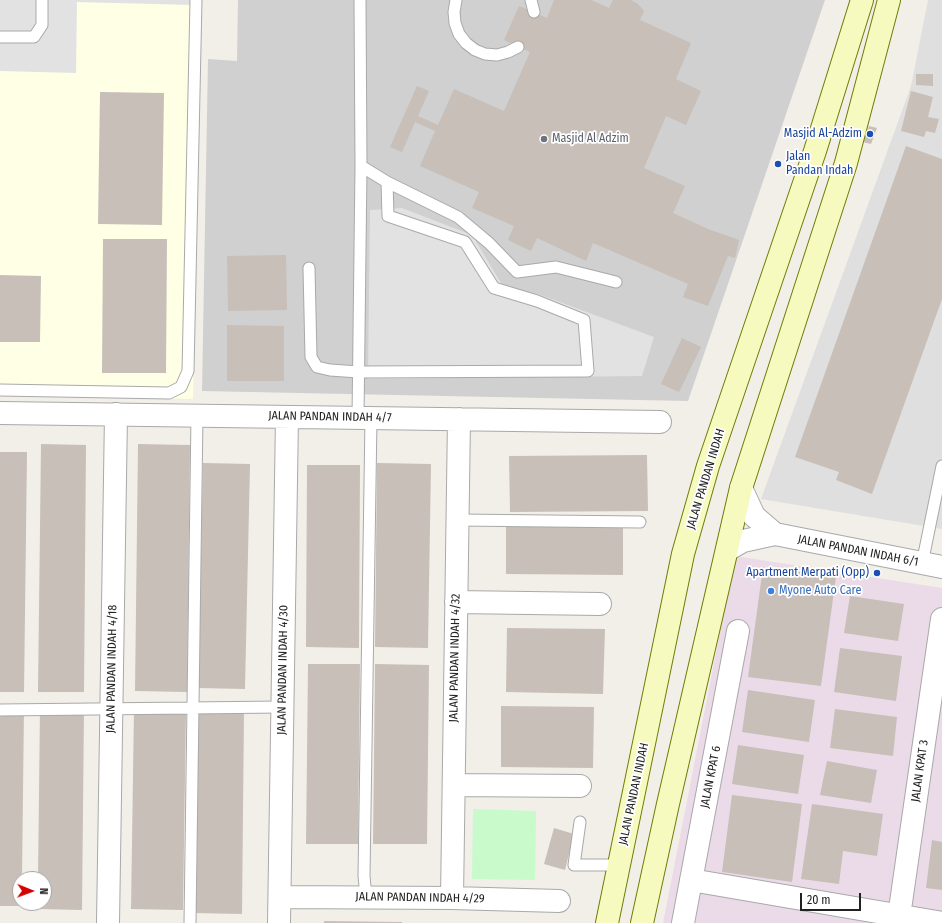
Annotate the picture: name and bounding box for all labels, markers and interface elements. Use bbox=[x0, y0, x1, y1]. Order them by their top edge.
place label: Masjid Al-Adzim bbox=[784, 127, 862, 141]
marker: Masjid Al-Adzim bbox=[865, 129, 875, 139]
place label: Masjid Al Adzim bbox=[552, 132, 629, 146]
marker: Masjid Al Adzim bbox=[539, 134, 549, 144]
place label: Jalan Pandan Indah bbox=[786, 150, 853, 178]
marker: Jalan Pandan Indah bbox=[773, 159, 783, 169]
street label: JALAN PANDAN INDAH 4/7 bbox=[268, 409, 392, 425]
street label: JALAN PANDAN INDAH bbox=[684, 427, 728, 531]
street label: JALAN PANDAN INDAH 6/1 bbox=[796, 532, 920, 570]
place label: Apartment Merpati (Opp) bbox=[746, 566, 869, 580]
marker: Apartment Merpati (Opp) bbox=[872, 568, 882, 578]
place label: Myone Auto Care bbox=[779, 584, 861, 598]
marker: Myone Auto Care bbox=[766, 586, 776, 596]
street label: JALAN PANDAN INDAH 4/32 bbox=[447, 593, 463, 723]
street label: JALAN PANDAN INDAH 4/18 bbox=[104, 605, 120, 733]
street label: JALAN PANDAN INDAH 4/30 bbox=[275, 605, 291, 735]
street label: JALAN KPAT 3 bbox=[909, 739, 931, 803]
street label: JALAN PANDAN INDAH bbox=[616, 741, 652, 847]
street label: JALAN KPAT 6 bbox=[698, 745, 724, 809]
north arrow bbox=[12, 871, 52, 911]
scale bar bbox=[802, 885, 863, 911]
text: N bbox=[37, 888, 50, 895]
street label: JALAN PANDAN INDAH 4/29 bbox=[355, 890, 485, 906]
text: 20 m bbox=[807, 893, 831, 907]

